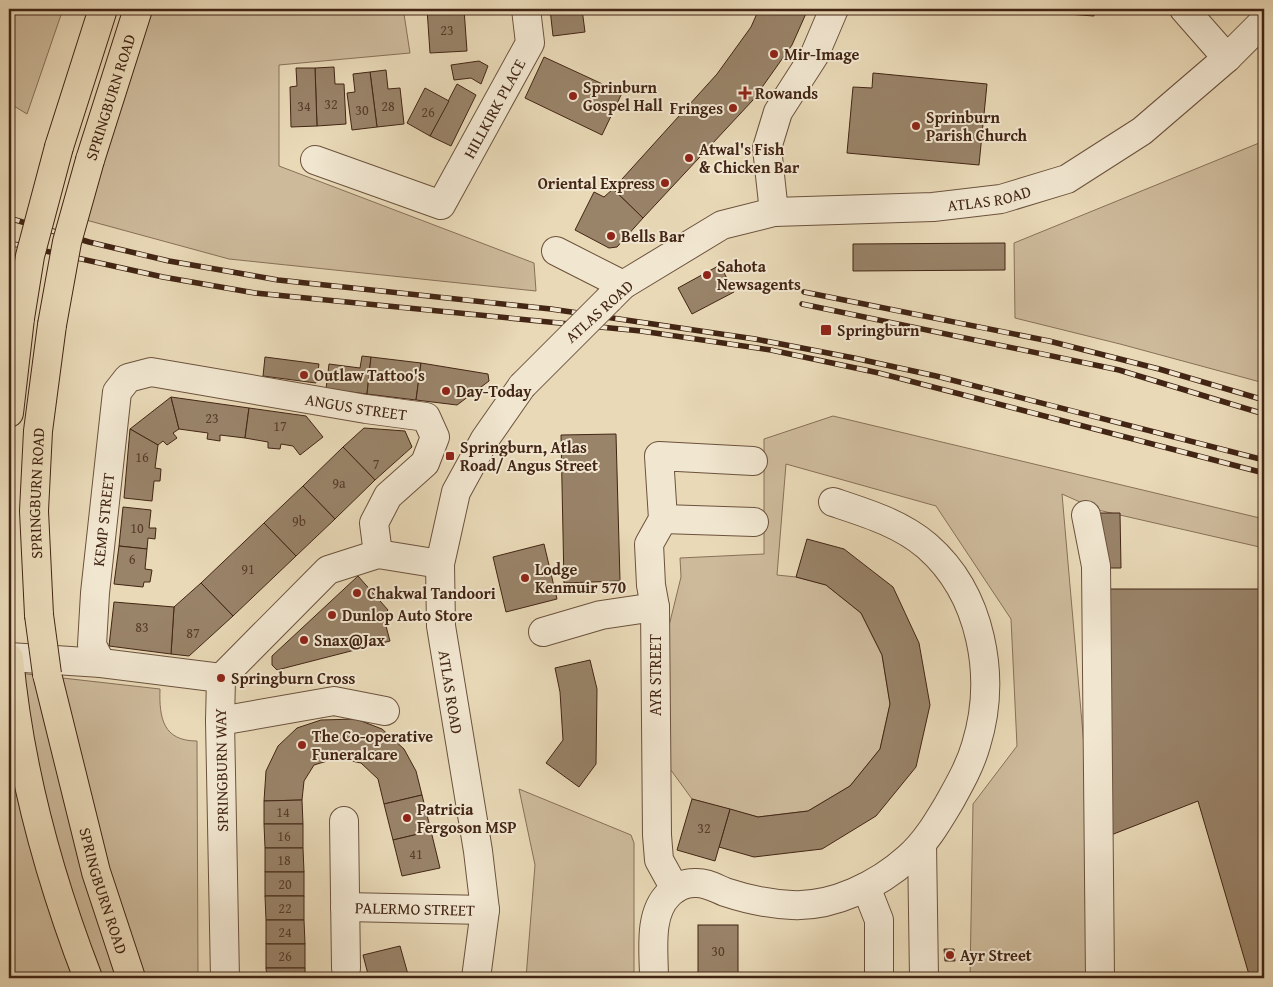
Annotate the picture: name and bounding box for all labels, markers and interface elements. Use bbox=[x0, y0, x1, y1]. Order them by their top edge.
house number: 23 bbox=[440, 20, 454, 40]
street label: SPRINGBURN ROAD bbox=[79, 31, 141, 163]
place label: Mir-Image bbox=[784, 42, 860, 66]
marker: Mir-Image bbox=[768, 48, 780, 60]
street label: HILLKIRK PLACE bbox=[457, 54, 531, 163]
place label: Sprinburn Gospel Hall bbox=[583, 75, 663, 117]
place label: Rowands bbox=[755, 81, 818, 105]
marker: Rowands bbox=[739, 87, 751, 99]
marker: Sprinburn Gospel Hall bbox=[567, 90, 579, 102]
house number: 32 bbox=[324, 94, 338, 114]
house number: 34 bbox=[297, 96, 311, 116]
house number: 28 bbox=[381, 96, 395, 116]
place label: Fringes bbox=[670, 96, 723, 120]
house number: 30 bbox=[355, 100, 369, 120]
house number: 26 bbox=[421, 102, 435, 122]
marker: Fringes bbox=[727, 102, 739, 114]
place label: Sprinburn Parish Church bbox=[926, 105, 1028, 147]
marker: Sprinburn Parish Church bbox=[910, 120, 922, 132]
place label: Atwal's Fish & Chicken Bar bbox=[699, 137, 800, 179]
marker: Atwal's Fish & Chicken Bar bbox=[683, 152, 695, 164]
place label: Oriental Express bbox=[538, 171, 655, 195]
marker: Oriental Express bbox=[659, 177, 671, 189]
street label: ATLAS ROAD bbox=[946, 179, 1034, 217]
place label: Bells Bar bbox=[621, 224, 685, 248]
marker: Bells Bar bbox=[605, 230, 617, 242]
place label: Sahota Newsagents bbox=[717, 254, 801, 296]
marker: Sahota Newsagents bbox=[701, 269, 713, 281]
street label: ATLAS ROAD bbox=[560, 274, 639, 348]
place label: Springburn bbox=[837, 318, 920, 342]
marker: Springburn bbox=[819, 323, 833, 337]
place label: Outlaw Tattoo's bbox=[314, 363, 425, 387]
marker: Outlaw Tattoo's bbox=[298, 369, 310, 381]
place label: Day-Today bbox=[456, 379, 532, 403]
marker: Day-Today bbox=[440, 385, 452, 397]
street label: ANGUS STREET bbox=[303, 387, 408, 426]
house number: 23 bbox=[205, 408, 219, 428]
house number: 17 bbox=[273, 416, 287, 436]
street label: SPRINGBURN ROAD bbox=[22, 427, 50, 559]
place label: Springburn, Atlas Road/ Angus Street bbox=[460, 435, 598, 477]
house number: 16 bbox=[135, 447, 149, 467]
marker: Springburn, Atlas Road/ Angus Street bbox=[444, 450, 456, 462]
house number: 7 bbox=[373, 454, 380, 474]
street label: KEMP STREET bbox=[86, 472, 120, 568]
house number: 9a bbox=[332, 473, 346, 493]
house number: 9b bbox=[292, 511, 306, 531]
house number: 10 bbox=[130, 518, 144, 538]
house number: 6 bbox=[129, 549, 136, 569]
place label: Lodge Kenmuir 570 bbox=[535, 557, 626, 599]
house number: 91 bbox=[241, 559, 255, 579]
marker: Lodge Kenmuir 570 bbox=[519, 572, 531, 584]
place label: Chakwal Tandoori bbox=[367, 581, 496, 605]
marker: Chakwal Tandoori bbox=[351, 587, 363, 599]
place label: Dunlop Auto Store bbox=[342, 603, 473, 627]
marker: Dunlop Auto Store bbox=[326, 609, 338, 621]
house number: 83 bbox=[135, 617, 149, 637]
house number: 87 bbox=[186, 623, 200, 643]
place label: Snax@Jax bbox=[314, 628, 386, 652]
marker: Snax@Jax bbox=[298, 634, 310, 646]
street label: AYR STREET bbox=[643, 634, 667, 716]
street label: ATLAS ROAD bbox=[433, 648, 470, 736]
place label: Springburn Cross bbox=[231, 666, 356, 690]
marker: Springburn Cross bbox=[215, 672, 227, 684]
street label: SPRINGBURN WAY bbox=[208, 708, 234, 832]
place label: The Co-operative Funeralcare bbox=[312, 724, 433, 766]
marker: The Co-operative Funeralcare bbox=[296, 739, 308, 751]
place label: Patricia Fergoson MSP bbox=[417, 797, 517, 839]
house number: 14 bbox=[276, 802, 290, 822]
marker: Patricia Fergoson MSP bbox=[401, 812, 413, 824]
house number: 32 bbox=[697, 818, 711, 838]
street label: SPRINGBURN ROAD bbox=[73, 825, 134, 957]
house number: 16 bbox=[277, 826, 291, 846]
house number: 41 bbox=[409, 844, 423, 864]
house number: 18 bbox=[277, 850, 291, 870]
house number: 20 bbox=[278, 874, 292, 894]
street label: PALERMO STREET bbox=[355, 895, 475, 922]
house number: 22 bbox=[278, 898, 292, 918]
house number: 24 bbox=[278, 922, 292, 942]
house number: 30 bbox=[711, 941, 725, 961]
place label: Ayr Street bbox=[960, 943, 1032, 967]
house number: 26 bbox=[278, 946, 292, 966]
marker: Ayr Street bbox=[944, 949, 956, 961]

